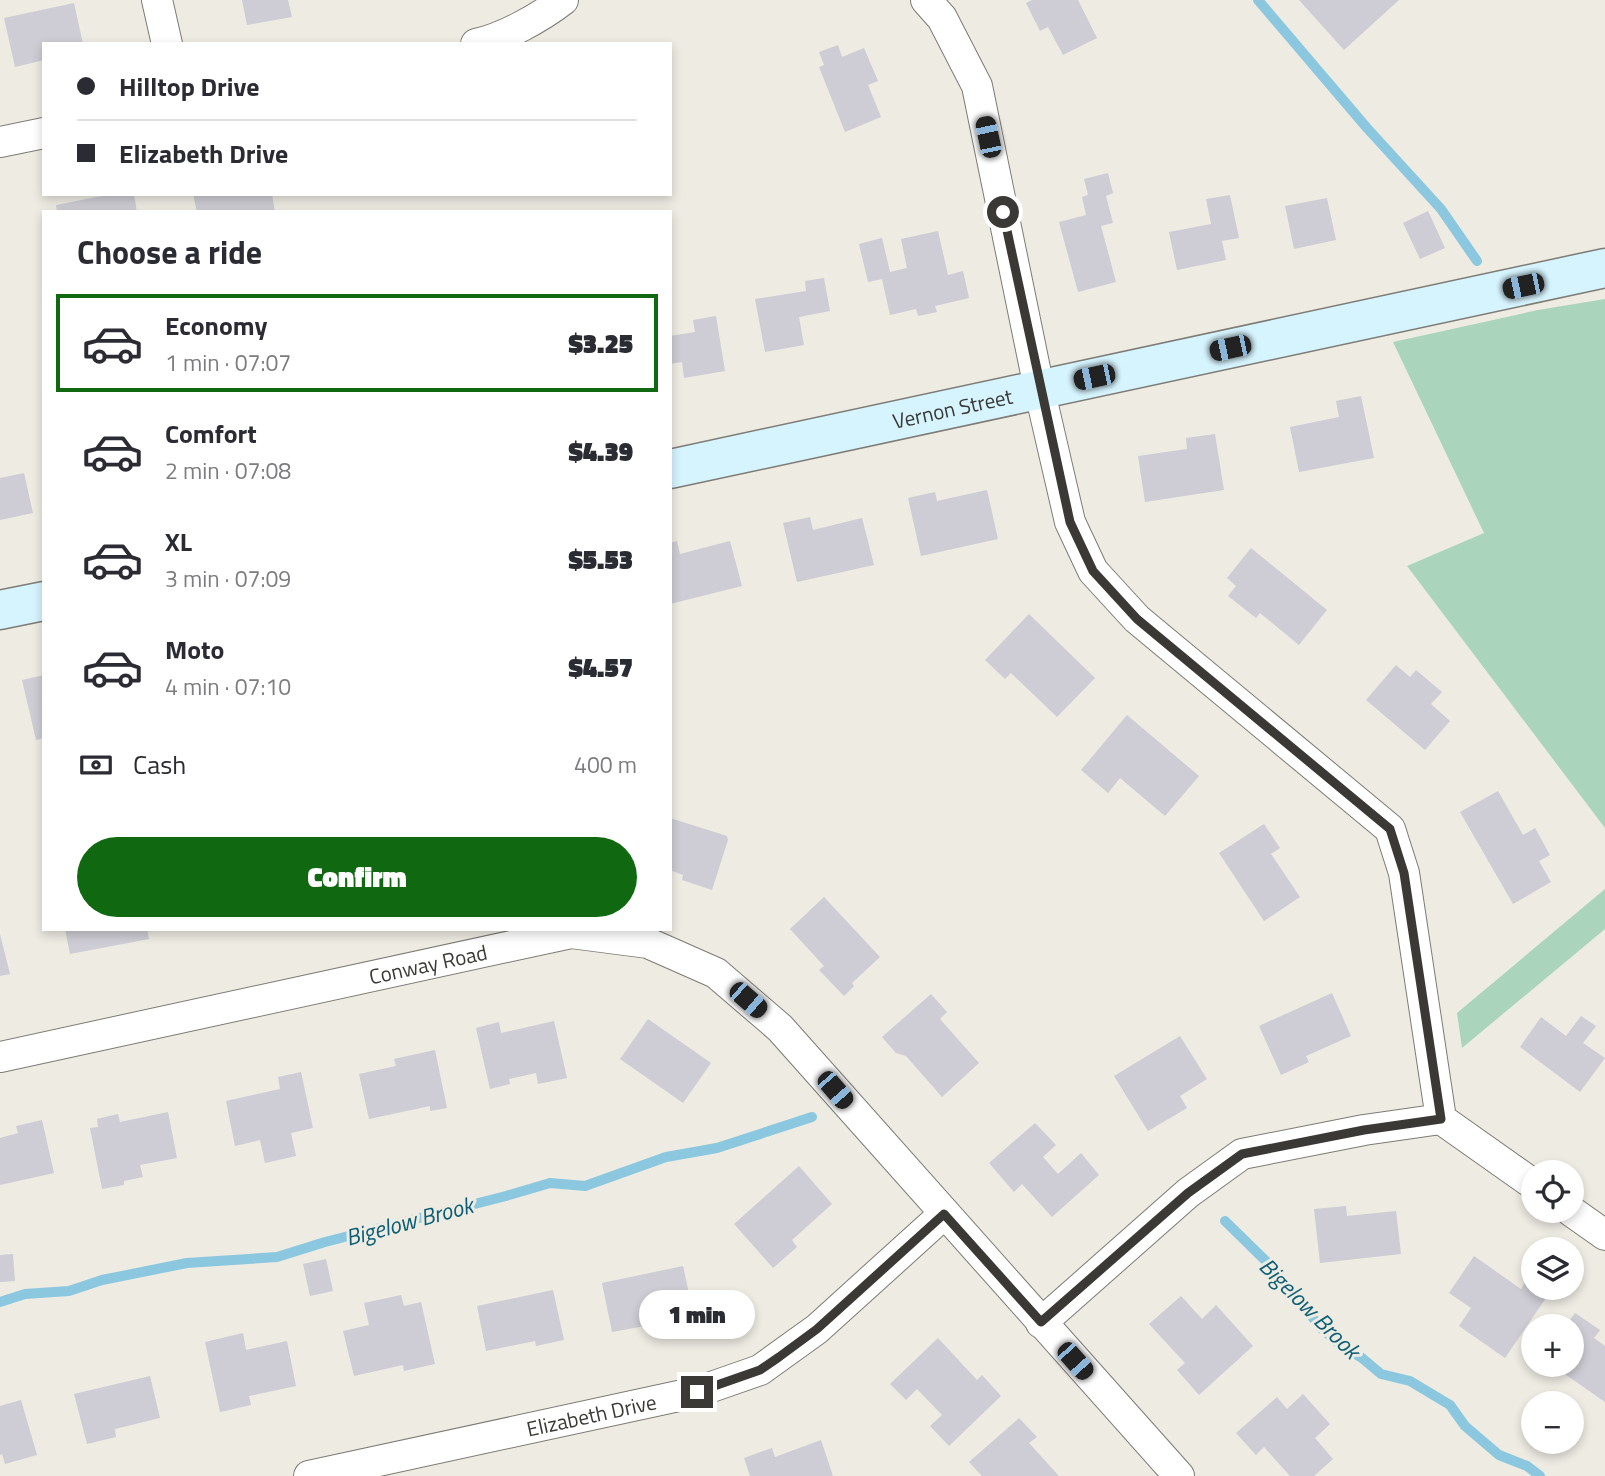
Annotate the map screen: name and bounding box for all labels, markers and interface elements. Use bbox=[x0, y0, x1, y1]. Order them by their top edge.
text: Hilltop Drive bbox=[119, 67, 260, 106]
car bbox=[974, 114, 1003, 160]
text: Elizabeth Drive bbox=[119, 134, 288, 173]
route start bbox=[987, 196, 1019, 228]
text: Choose a ride bbox=[77, 228, 262, 276]
car bbox=[1501, 271, 1546, 301]
text: Economy bbox=[165, 306, 267, 345]
icon: car bbox=[81, 312, 144, 375]
text: $3.25 bbox=[568, 324, 633, 363]
car bbox=[1208, 333, 1253, 363]
text: 1 min · 07:07 bbox=[165, 345, 291, 380]
car bbox=[1072, 362, 1117, 392]
street label: Vernon Street bbox=[890, 380, 1016, 437]
text: Comfort bbox=[165, 414, 257, 453]
icon: car bbox=[81, 420, 144, 483]
text: $4.39 bbox=[568, 432, 633, 471]
text: 2 min · 07:08 bbox=[165, 453, 291, 488]
text: XL bbox=[165, 522, 192, 561]
icon: car bbox=[81, 528, 144, 591]
text: $5.53 bbox=[568, 540, 633, 579]
text: 3 min · 07:09 bbox=[165, 561, 291, 596]
text: Moto bbox=[165, 630, 224, 669]
icon: car bbox=[81, 636, 144, 699]
text: $4.57 bbox=[568, 648, 633, 687]
text: 4 min · 07:10 bbox=[165, 669, 291, 704]
text: Cash bbox=[133, 745, 186, 784]
icon: cash bbox=[77, 746, 115, 784]
text: 400 m bbox=[574, 747, 637, 782]
button: Confirm bbox=[77, 837, 637, 917]
street label: Conway Road bbox=[366, 936, 490, 992]
car bbox=[726, 978, 771, 1022]
car bbox=[814, 1067, 857, 1113]
map controls bbox=[1521, 1160, 1584, 1454]
button: locate bbox=[1521, 1160, 1584, 1223]
water label: Bigelow Brook bbox=[341, 1186, 479, 1255]
button: layers bbox=[1521, 1237, 1584, 1300]
water label: Bigelow Brook bbox=[1251, 1249, 1370, 1368]
callout: 1 min bbox=[639, 1290, 755, 1340]
text: 1 min bbox=[668, 1297, 726, 1332]
button: + bbox=[1521, 1314, 1584, 1377]
car bbox=[1054, 1338, 1097, 1384]
route end bbox=[681, 1376, 713, 1408]
street label: Elizabeth Drive bbox=[524, 1385, 659, 1444]
button: − bbox=[1521, 1391, 1584, 1454]

